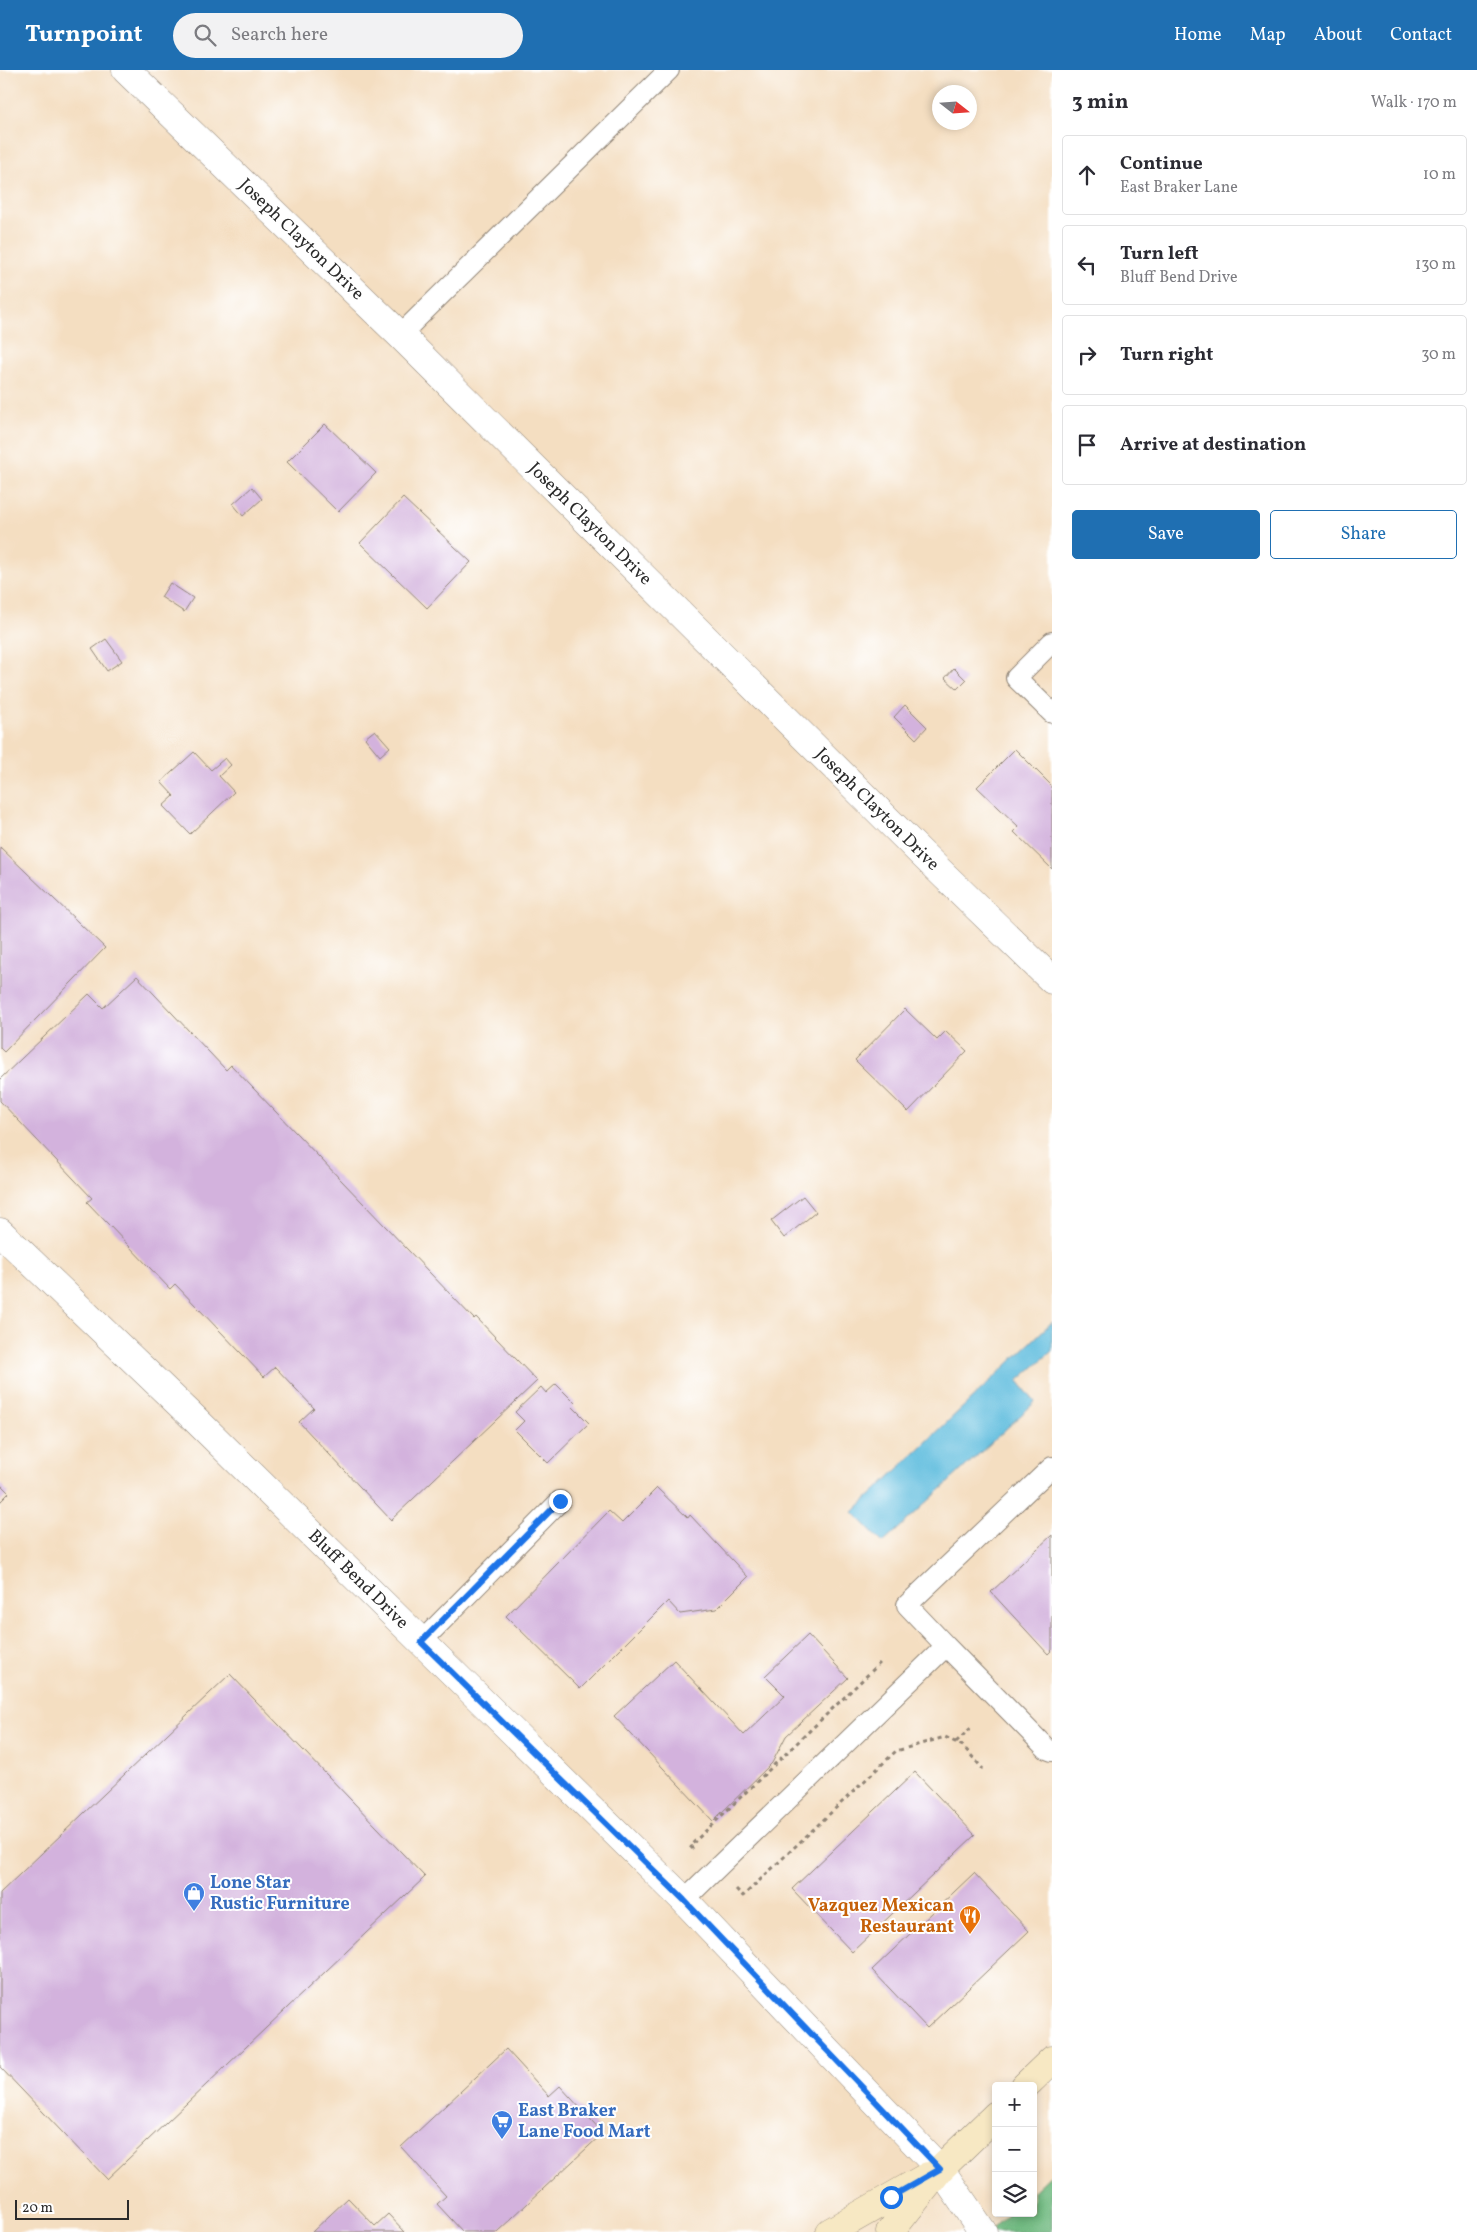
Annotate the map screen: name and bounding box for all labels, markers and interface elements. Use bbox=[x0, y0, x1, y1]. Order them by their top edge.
search box bbox=[173, 13, 523, 58]
text: Turnpoint bbox=[25, 18, 143, 52]
icon: search bbox=[191, 21, 219, 49]
text: Search here bbox=[231, 22, 328, 48]
text: Home bbox=[1174, 23, 1222, 48]
text: Map bbox=[1250, 23, 1286, 48]
text: About bbox=[1314, 23, 1362, 48]
text: Contact bbox=[1390, 23, 1452, 48]
north arrow bbox=[932, 85, 977, 130]
text: 3 min bbox=[1072, 88, 1128, 117]
text: Walk · 170 m bbox=[1371, 92, 1457, 114]
text: Continue bbox=[1120, 151, 1203, 177]
icon: ahead bbox=[1073, 161, 1101, 189]
text: 10 m bbox=[1423, 164, 1456, 186]
street label: Joseph Clayton Drive bbox=[233, 173, 370, 306]
text: East Braker Lane bbox=[1120, 177, 1238, 199]
text: Turn left bbox=[1120, 241, 1199, 267]
icon: left bbox=[1073, 251, 1101, 279]
text: 130 m bbox=[1415, 254, 1456, 276]
text: Bluff Bend Drive bbox=[1120, 267, 1238, 289]
icon: right bbox=[1073, 341, 1101, 369]
text: Turn right bbox=[1120, 342, 1213, 368]
text: 30 m bbox=[1421, 344, 1456, 366]
icon: arrive bbox=[1073, 431, 1101, 459]
text: Arrive at destination bbox=[1120, 432, 1306, 458]
street label: Joseph Clayton Drive bbox=[522, 457, 657, 591]
button: Save bbox=[1072, 510, 1260, 559]
button: Share bbox=[1270, 510, 1457, 559]
street label: Joseph Clayton Drive bbox=[810, 742, 945, 877]
route end bbox=[549, 1490, 572, 1513]
street label: Bluff Bend Drive bbox=[302, 1524, 414, 1635]
place label: Lone Star Rustic Furniture bbox=[210, 1871, 350, 1917]
shop icon: Lone Star Rustic Furniture bbox=[182, 1881, 206, 1912]
place label: Vazquez Mexican Restaurant bbox=[808, 1894, 954, 1940]
restaurant icon: Vazquez Mexican Restaurant bbox=[958, 1904, 982, 1935]
map controls bbox=[992, 2082, 1037, 2217]
button: + bbox=[992, 2082, 1037, 2127]
place label: East Braker Lane Food Mart bbox=[518, 2099, 651, 2145]
supermarket icon: East Braker Lane Food Mart bbox=[490, 2109, 514, 2140]
button: − bbox=[992, 2127, 1037, 2172]
button: layers bbox=[992, 2172, 1037, 2217]
route start bbox=[880, 2186, 903, 2209]
scale bar bbox=[15, 2197, 129, 2220]
text: 20 m bbox=[22, 2199, 53, 2218]

